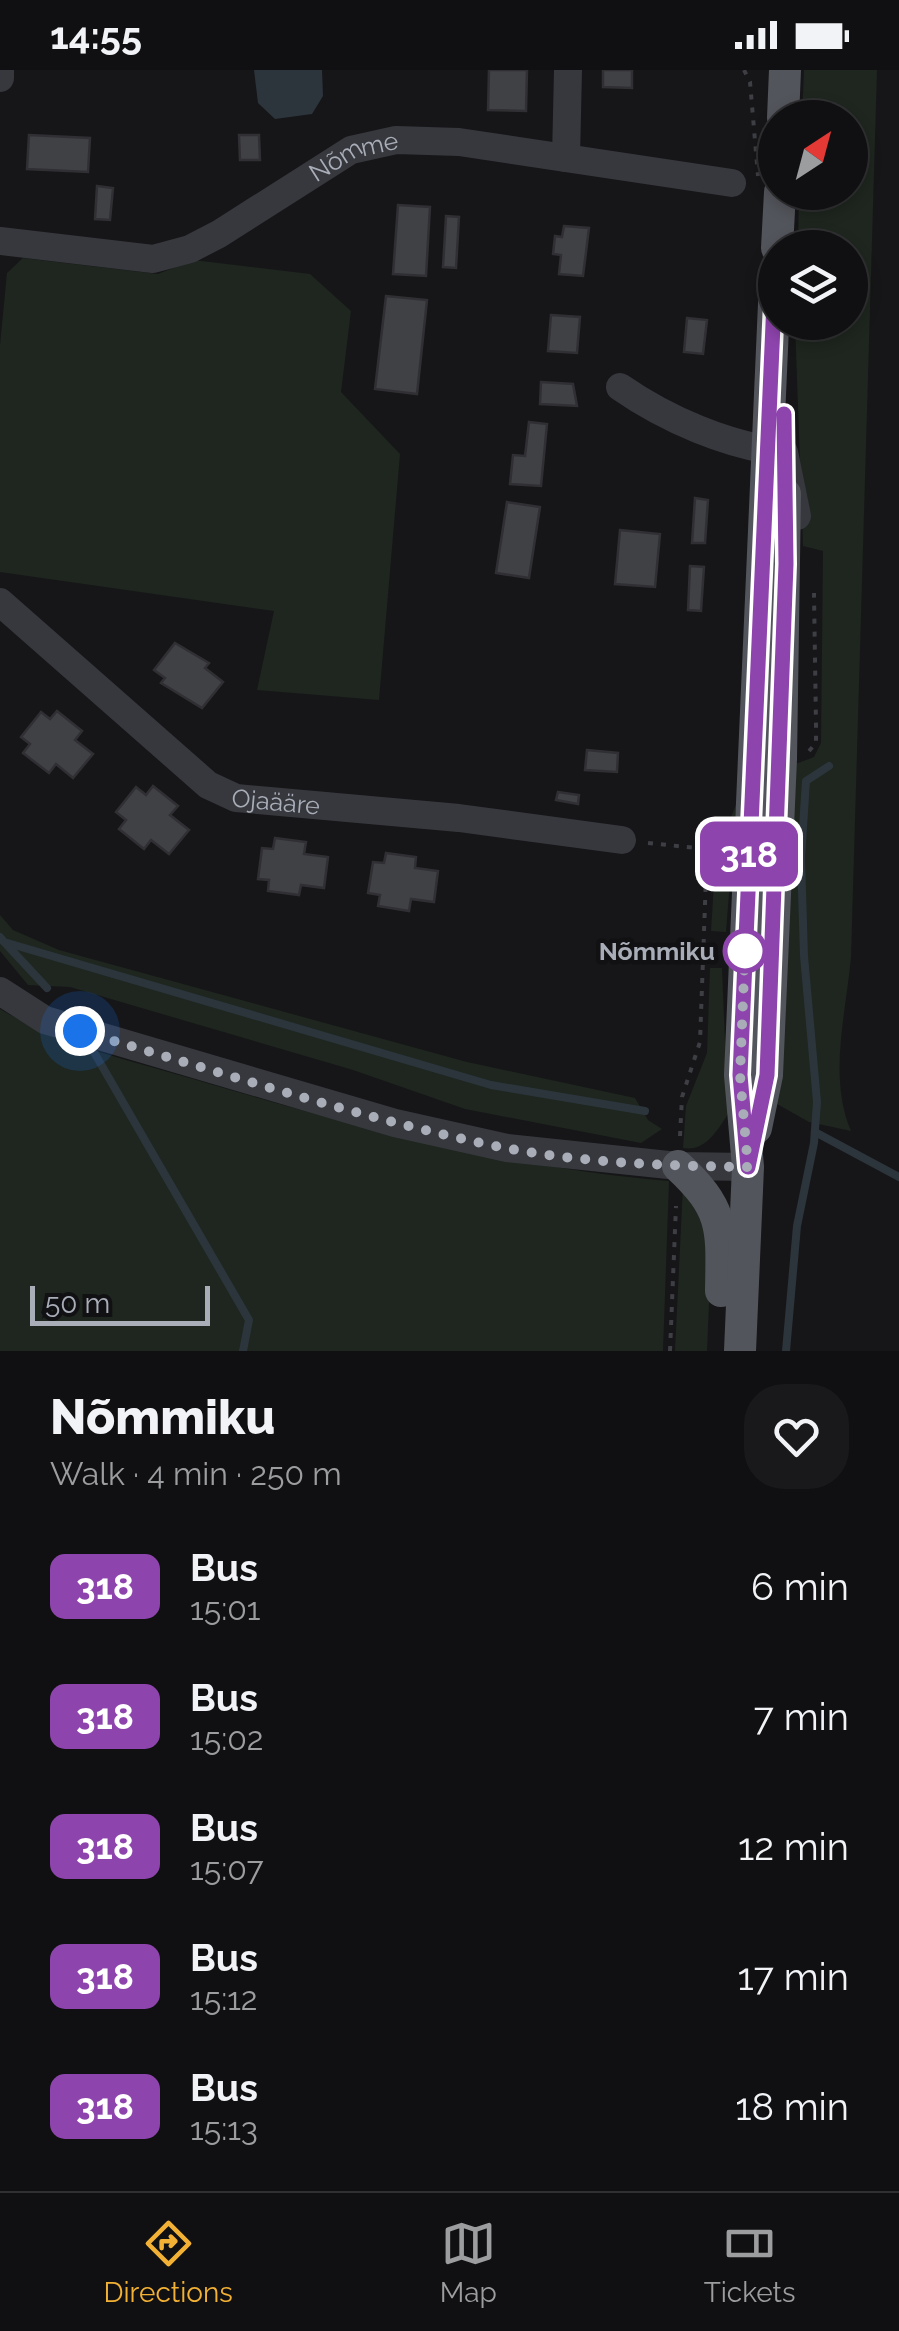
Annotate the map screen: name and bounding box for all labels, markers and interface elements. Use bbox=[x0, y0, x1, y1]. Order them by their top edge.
text: 14:55 bbox=[50, 13, 142, 58]
north arrow bbox=[758, 100, 868, 210]
map controls bbox=[758, 100, 868, 340]
street label: Nõmme bbox=[303, 125, 401, 188]
button: layers bbox=[758, 230, 868, 340]
street label: Ojaääre bbox=[231, 783, 321, 820]
line badge: 318 bbox=[692, 822, 806, 886]
text: 318 bbox=[720, 834, 778, 875]
marker: Nõmmiku bbox=[724, 930, 766, 972]
place label: Nõmmiku bbox=[599, 936, 715, 966]
your location bbox=[55, 1006, 105, 1056]
scale bar bbox=[30, 1281, 210, 1326]
text: 50 m bbox=[45, 1287, 110, 1320]
button: heart bbox=[744, 1384, 849, 1489]
text: Nõmmiku bbox=[50, 1389, 275, 1445]
text: Walk · 4 min · 250 m bbox=[50, 1455, 342, 1492]
text: Bus bbox=[190, 1545, 258, 1590]
text: 6 min bbox=[751, 1564, 849, 1609]
text: 318 bbox=[76, 1566, 134, 1607]
text: 15:01 bbox=[190, 1590, 260, 1627]
text: Bus bbox=[190, 1675, 258, 1720]
text: 7 min bbox=[754, 1694, 849, 1739]
text: 318 bbox=[76, 1696, 134, 1737]
text: 15:02 bbox=[190, 1720, 263, 1757]
text: Bus bbox=[190, 1805, 258, 1850]
text: 12 min bbox=[738, 1824, 849, 1869]
text: 318 bbox=[76, 1826, 134, 1867]
text: 15:07 bbox=[190, 1850, 264, 1887]
text: Bus bbox=[190, 1935, 258, 1980]
text: 17 min bbox=[738, 1954, 849, 1999]
text: 318 bbox=[76, 1956, 134, 1997]
text: 15:12 bbox=[190, 1980, 258, 2017]
text: Bus bbox=[190, 2065, 258, 2110]
text: 18 min bbox=[735, 2084, 849, 2129]
text: 318 bbox=[76, 2086, 134, 2127]
text: 15:13 bbox=[190, 2110, 258, 2147]
tab: Directions bbox=[103, 2216, 233, 2309]
tab: Map bbox=[440, 2216, 497, 2309]
tab: Tickets bbox=[704, 2216, 796, 2309]

